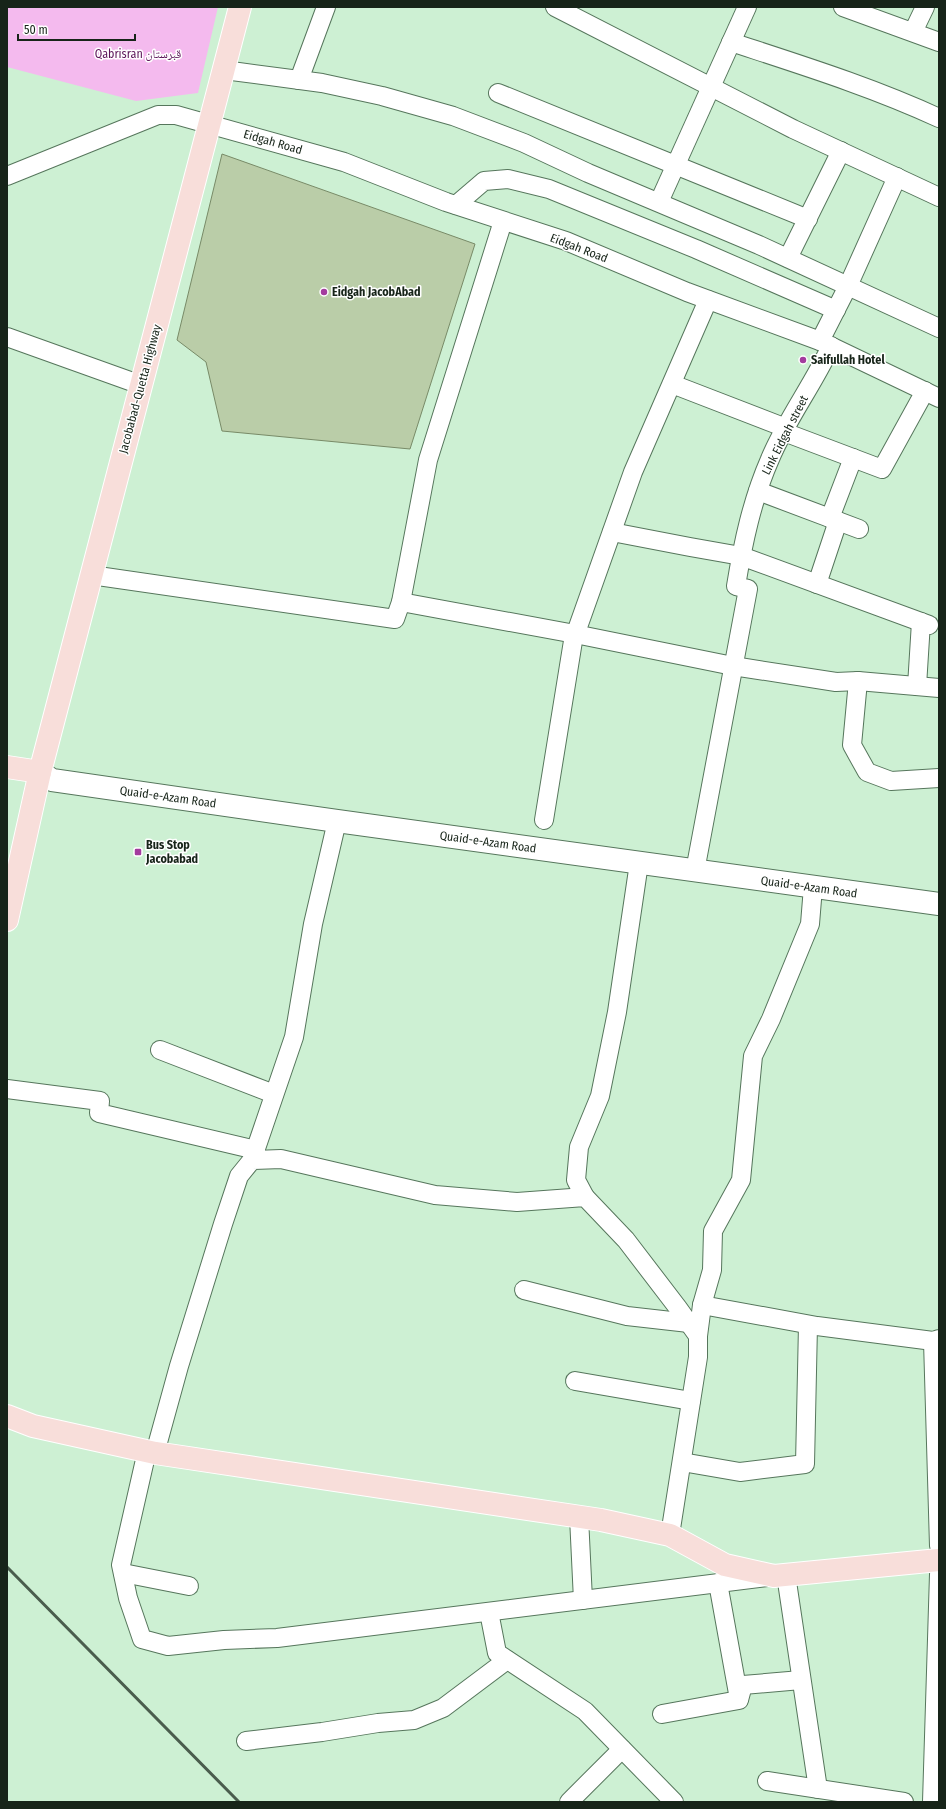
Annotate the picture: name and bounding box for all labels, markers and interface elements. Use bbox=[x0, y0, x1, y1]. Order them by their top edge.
scale bar bbox=[18, 16, 135, 42]
text: 50 m bbox=[24, 23, 48, 37]
park label: Qabrisran قبرستان bbox=[95, 47, 181, 61]
street label: Eidgah Road bbox=[242, 127, 304, 157]
street label: Eidgah Road bbox=[548, 231, 610, 265]
place label: Eidgah JacobAbad bbox=[332, 285, 421, 299]
marker: Eidgah JacobAbad bbox=[319, 287, 329, 297]
street label: Jacobabad-Quetta Highway bbox=[116, 322, 164, 455]
place label: Saifullah Hotel bbox=[811, 353, 885, 367]
marker: Saifullah Hotel bbox=[798, 355, 808, 365]
street label: Link Eidgah street bbox=[759, 393, 811, 477]
street label: Quaid-e-Azam Road bbox=[119, 783, 217, 811]
street label: Quaid-e-Azam Road bbox=[439, 828, 537, 856]
place label: Bus Stop Jacobabad bbox=[145, 838, 198, 866]
marker: Bus Stop Jacobabad bbox=[133, 847, 143, 857]
street label: Quaid-e-Azam Road bbox=[760, 873, 858, 901]

